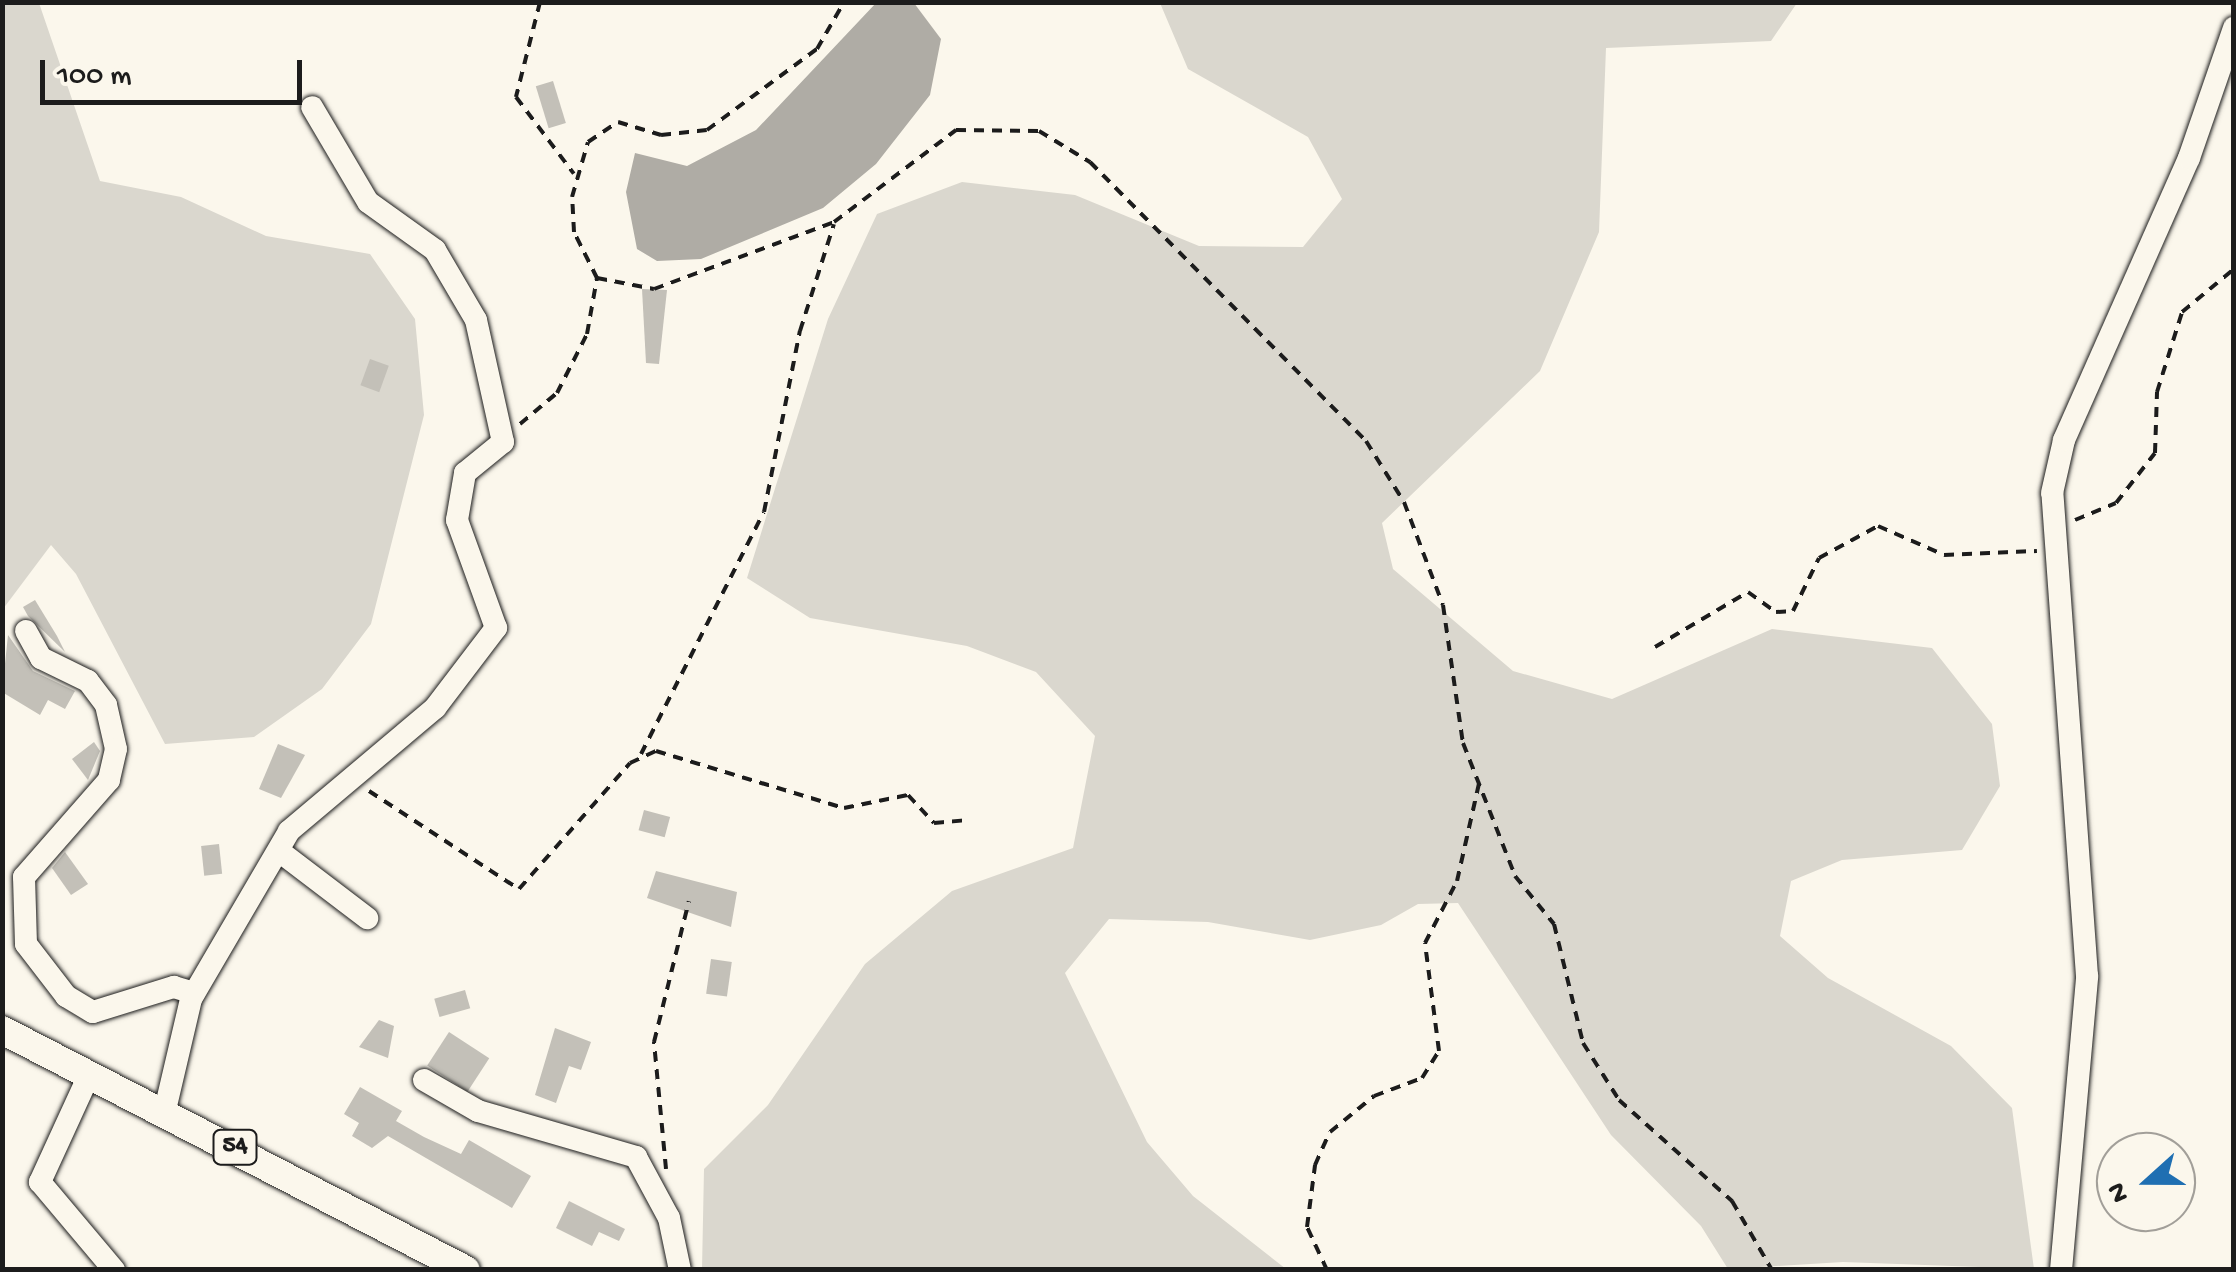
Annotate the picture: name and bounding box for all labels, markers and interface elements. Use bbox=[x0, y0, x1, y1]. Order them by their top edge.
scale bar bbox=[45, 40, 308, 102]
text: 100 m bbox=[57, 60, 132, 95]
road number: 54 bbox=[212, 1127, 258, 1167]
north arrow bbox=[2096, 1132, 2196, 1232]
text: N bbox=[2101, 1178, 2138, 1207]

